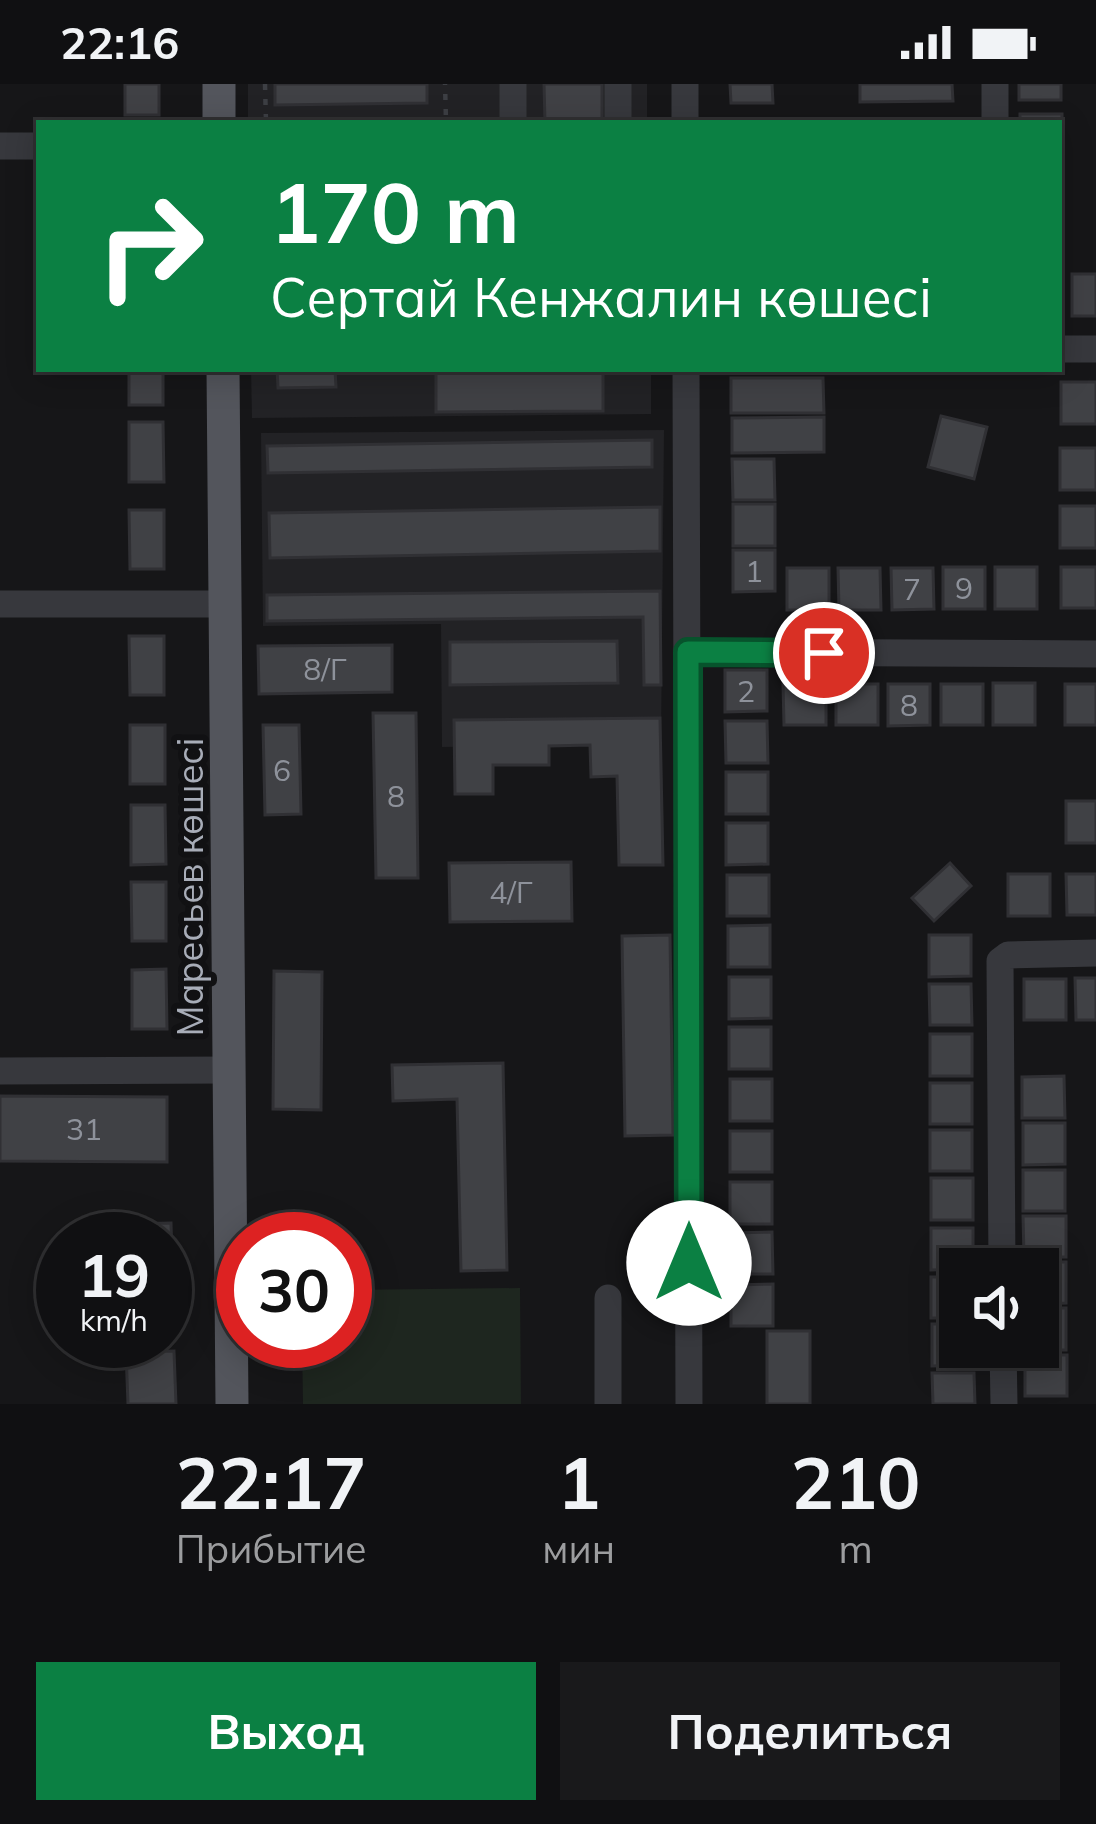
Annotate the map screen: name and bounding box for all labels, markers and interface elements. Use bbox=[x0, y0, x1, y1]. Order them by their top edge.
text: 22:16 bbox=[60, 14, 179, 70]
text: 170 m bbox=[270, 159, 520, 264]
icon: right bbox=[72, 168, 228, 324]
text: Сертай Кенжалин көшесі bbox=[270, 263, 932, 331]
house number: 1 bbox=[745, 552, 763, 590]
house number: 9 bbox=[955, 569, 973, 607]
house number: 7 bbox=[903, 570, 921, 608]
pin bbox=[773, 602, 875, 704]
icon: arrive bbox=[791, 620, 857, 686]
house number: 8/Г bbox=[303, 650, 347, 688]
house number: 2 bbox=[737, 672, 755, 710]
house number: 8 bbox=[900, 686, 918, 724]
street label: Маресьев көшесі bbox=[167, 738, 212, 1036]
house number: 6 bbox=[273, 751, 291, 789]
house number: 8 bbox=[387, 777, 405, 815]
house number: 4/Г bbox=[489, 873, 533, 911]
house number: 31 bbox=[66, 1110, 102, 1148]
position arrow bbox=[626, 1200, 752, 1326]
speed limit sign: 30 bbox=[216, 1212, 372, 1368]
text: 19 bbox=[78, 1237, 150, 1312]
map controls bbox=[939, 1248, 1059, 1368]
button: sound bbox=[939, 1248, 1059, 1368]
text: km/h bbox=[80, 1301, 148, 1339]
text: 22:17 bbox=[176, 1437, 367, 1527]
text: 1 bbox=[557, 1437, 600, 1527]
text: 210 bbox=[791, 1437, 920, 1527]
text: Прибытие bbox=[176, 1524, 367, 1573]
text: мин bbox=[542, 1524, 615, 1573]
text: m bbox=[838, 1524, 873, 1573]
button: Выход bbox=[36, 1662, 536, 1800]
button: Поделиться bbox=[560, 1662, 1060, 1800]

